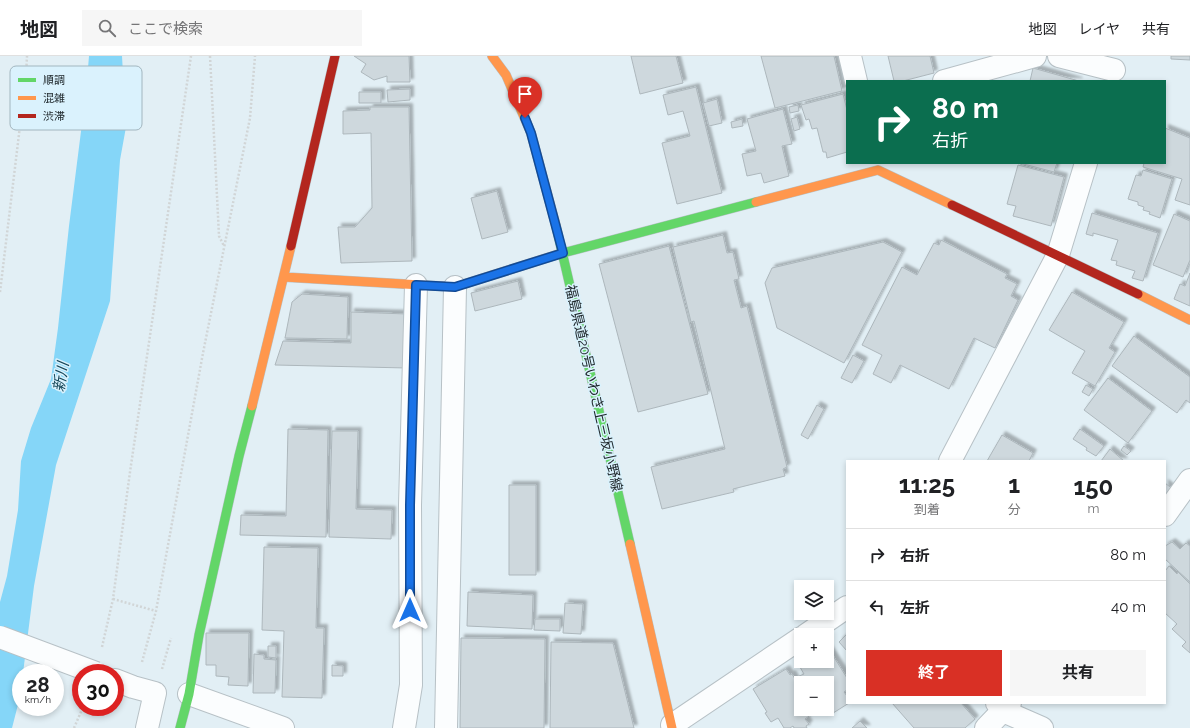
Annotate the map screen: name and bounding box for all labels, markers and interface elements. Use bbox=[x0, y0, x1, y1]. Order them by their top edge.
search box bbox=[82, 10, 362, 46]
icon: search bbox=[96, 17, 118, 39]
text: 地図 bbox=[20, 18, 58, 40]
text: ここで検索 bbox=[128, 20, 203, 38]
text: 地図 bbox=[1028, 21, 1056, 37]
text: レイヤ bbox=[1078, 21, 1120, 37]
text: 共有 bbox=[1142, 21, 1170, 37]
legend bbox=[10, 66, 142, 130]
text: 順調 bbox=[43, 74, 65, 87]
pin bbox=[508, 77, 542, 118]
icon: arrive bbox=[514, 83, 536, 105]
text: 混雑 bbox=[43, 92, 65, 105]
text: 80 m bbox=[932, 92, 999, 125]
icon: right bbox=[866, 96, 918, 148]
text: 渋滞 bbox=[43, 110, 65, 123]
text: 右折 bbox=[932, 130, 968, 151]
street label: 福島県道20号いわき上三坂小野線 bbox=[562, 283, 626, 493]
water label: 新川 bbox=[50, 359, 73, 393]
text: 11:25 bbox=[899, 470, 955, 499]
text: 1 bbox=[1008, 470, 1020, 499]
text: 150 bbox=[1073, 472, 1113, 501]
text: m bbox=[1087, 501, 1099, 516]
text: 到着 bbox=[914, 502, 940, 517]
text: 分 bbox=[1008, 502, 1021, 517]
icon: right bbox=[866, 544, 888, 566]
text: 80 m bbox=[1110, 546, 1146, 564]
text: 右折 bbox=[900, 547, 930, 565]
map controls bbox=[794, 580, 834, 716]
button: layers bbox=[794, 580, 834, 620]
position arrow bbox=[389, 589, 431, 631]
icon: left bbox=[866, 596, 888, 618]
text: 40 m bbox=[1111, 598, 1146, 616]
text: 左折 bbox=[900, 599, 930, 617]
button: + bbox=[794, 628, 834, 668]
button: 終了 bbox=[866, 650, 1002, 696]
button: 共有 bbox=[1010, 650, 1146, 696]
speed limit sign: 30 bbox=[72, 664, 124, 716]
text: 28 bbox=[26, 673, 50, 697]
button: − bbox=[794, 676, 834, 716]
text: km/h bbox=[25, 694, 51, 705]

